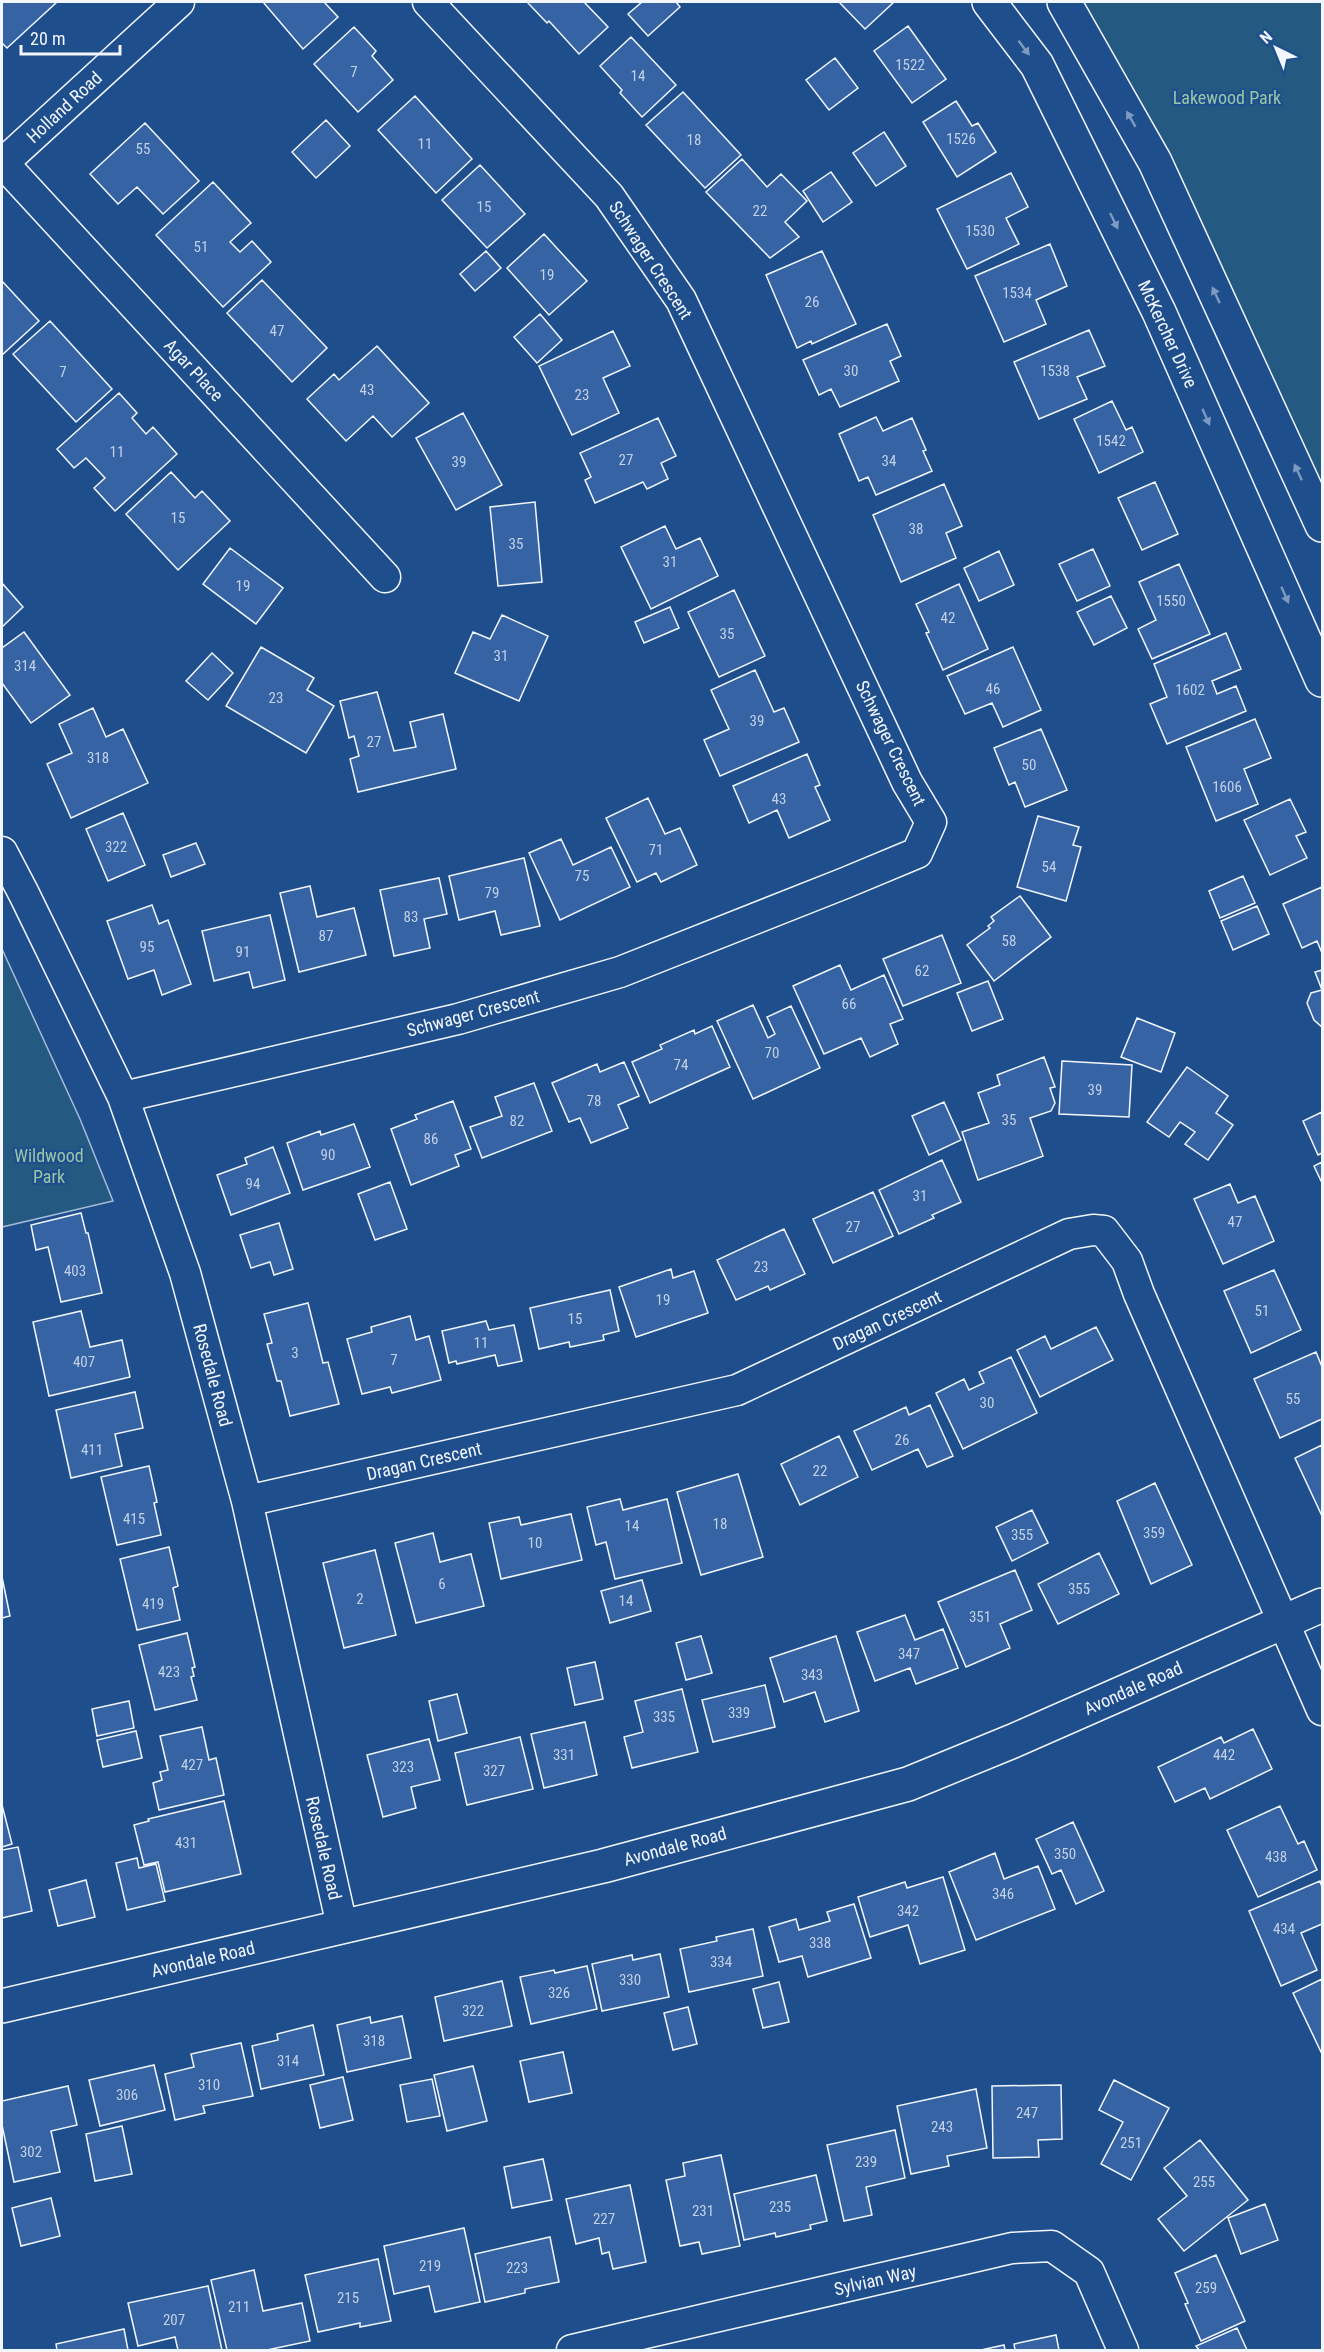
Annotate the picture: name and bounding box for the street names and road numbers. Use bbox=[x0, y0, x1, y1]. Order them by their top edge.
street label: Holland Road bbox=[22, 67, 106, 147]
street label: Schwager Crescent bbox=[605, 197, 697, 323]
street label: McKercher Drive bbox=[1134, 277, 1202, 391]
street label: Agar Place bbox=[160, 335, 228, 405]
street label: Schwager Crescent bbox=[852, 677, 930, 809]
street label: Schwager Crescent bbox=[404, 985, 542, 1041]
street label: Dragan Crescent bbox=[829, 1286, 945, 1354]
street label: Rosedale Road bbox=[189, 1321, 237, 1429]
street label: Dragan Crescent bbox=[364, 1438, 484, 1484]
street label: Avondale Road bbox=[1080, 1657, 1186, 1719]
street label: Rosedale Road bbox=[302, 1794, 346, 1902]
street label: Avondale Road bbox=[621, 1822, 729, 1870]
street label: Avondale Road bbox=[149, 1937, 257, 1981]
street label: Sylvian Way bbox=[832, 2260, 919, 2300]

